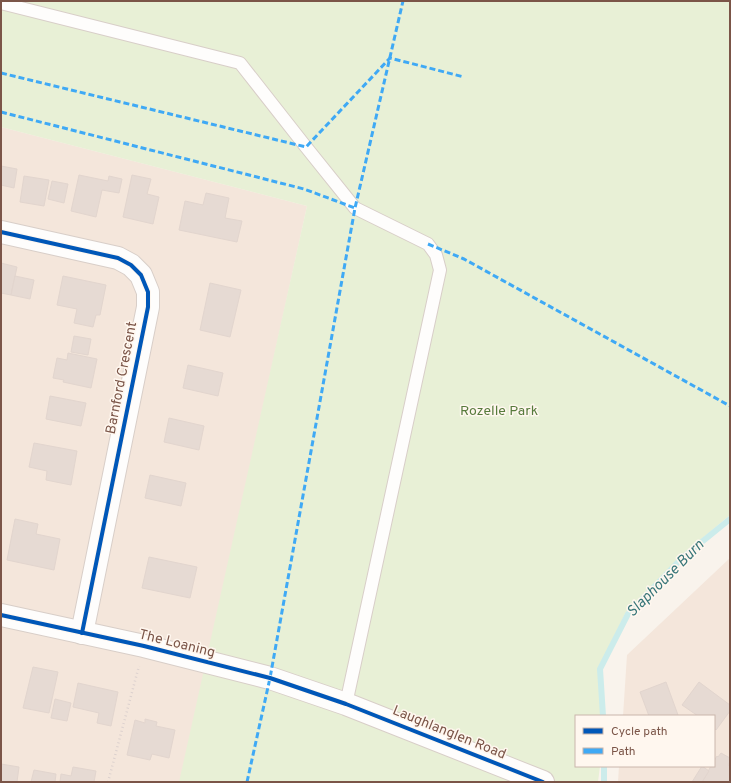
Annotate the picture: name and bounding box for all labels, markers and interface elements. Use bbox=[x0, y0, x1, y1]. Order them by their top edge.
street label: Barnford Crescent bbox=[103, 320, 141, 436]
park label: Rozelle Park bbox=[460, 403, 538, 420]
water label: Slaphouse Burn bbox=[623, 536, 709, 622]
street label: The Loaning bbox=[137, 626, 217, 662]
street label: Laughlanglen Road bbox=[390, 702, 508, 764]
legend bbox=[575, 715, 715, 767]
text: Cycle path bbox=[611, 724, 668, 740]
text: Path bbox=[611, 744, 636, 760]

